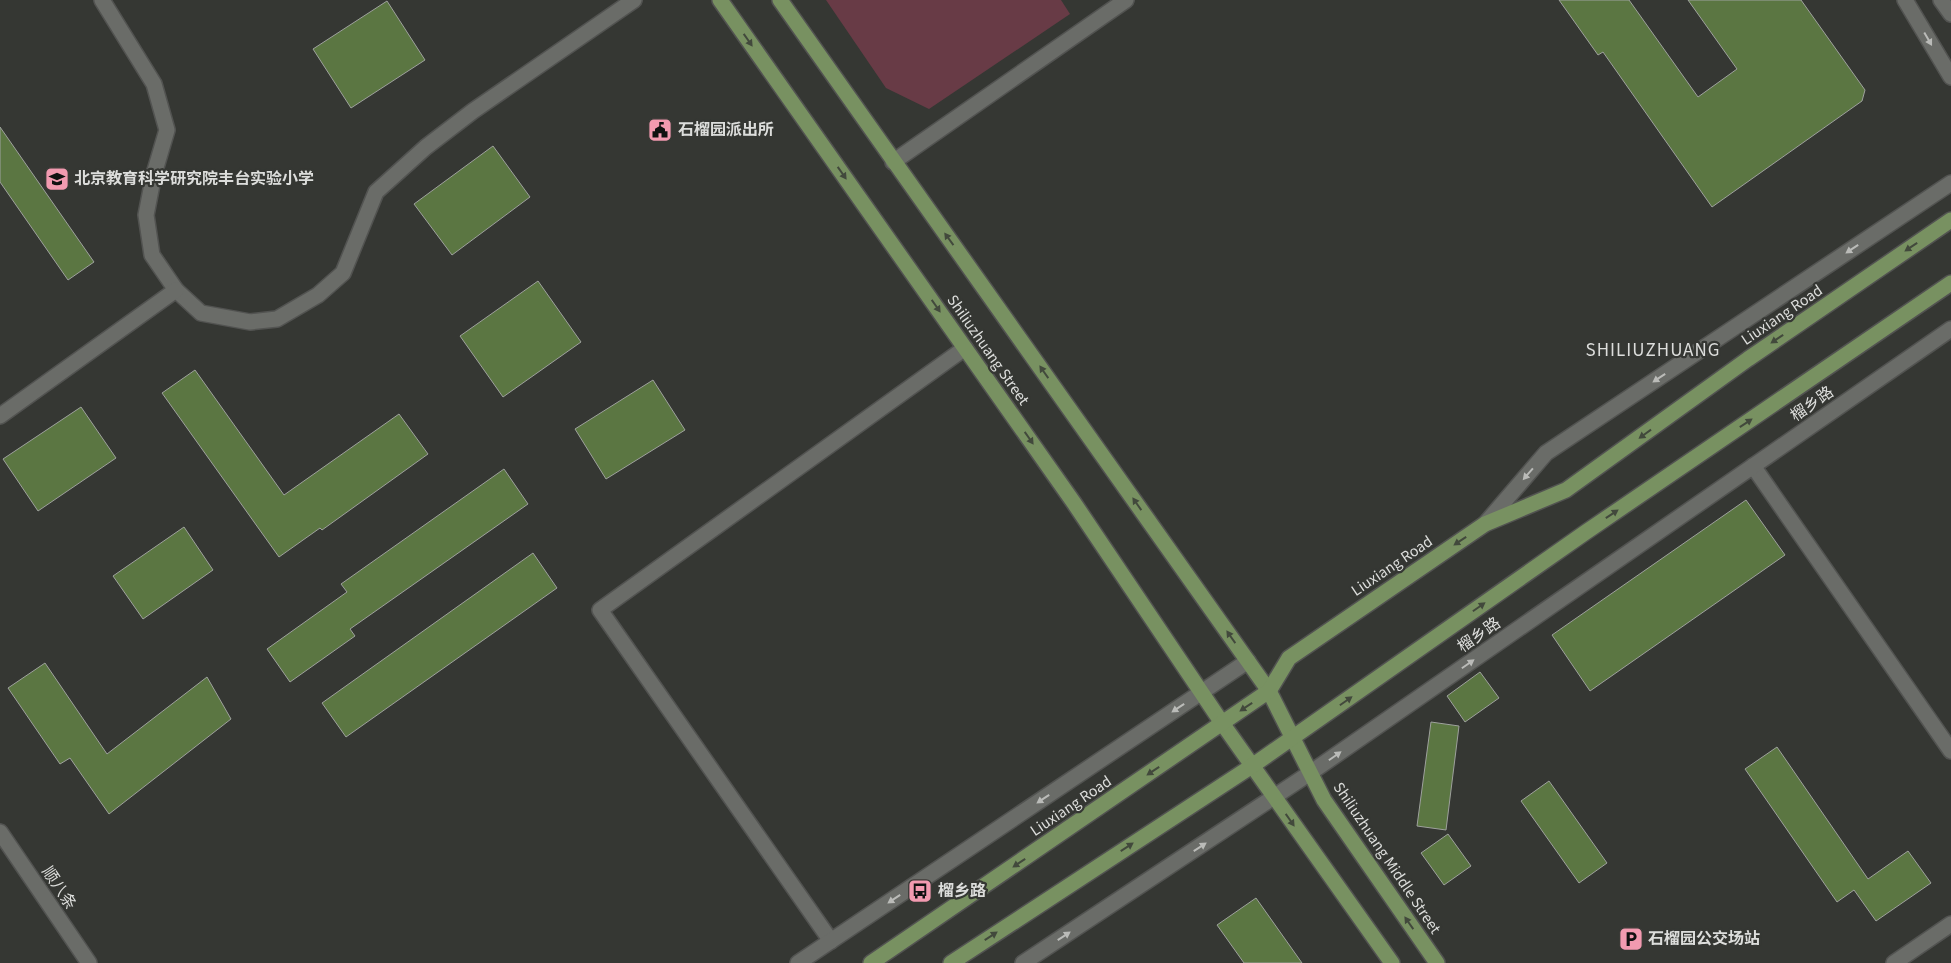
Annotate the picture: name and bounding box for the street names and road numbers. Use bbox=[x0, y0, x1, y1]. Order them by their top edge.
street label: Liuxiang Road bbox=[1737, 280, 1827, 350]
street label: Shiliuzhuang Street bbox=[942, 290, 1035, 410]
street label: 榴乡路 bbox=[1786, 381, 1838, 427]
street label: Liuxiang Road bbox=[1347, 531, 1437, 601]
street label: 榴乡路 bbox=[1453, 612, 1505, 658]
street label: Liuxiang Road bbox=[1026, 771, 1116, 841]
street label: Shiliuzhuang Middle Street bbox=[1328, 778, 1446, 939]
street label: 顺八条 bbox=[36, 862, 82, 914]

